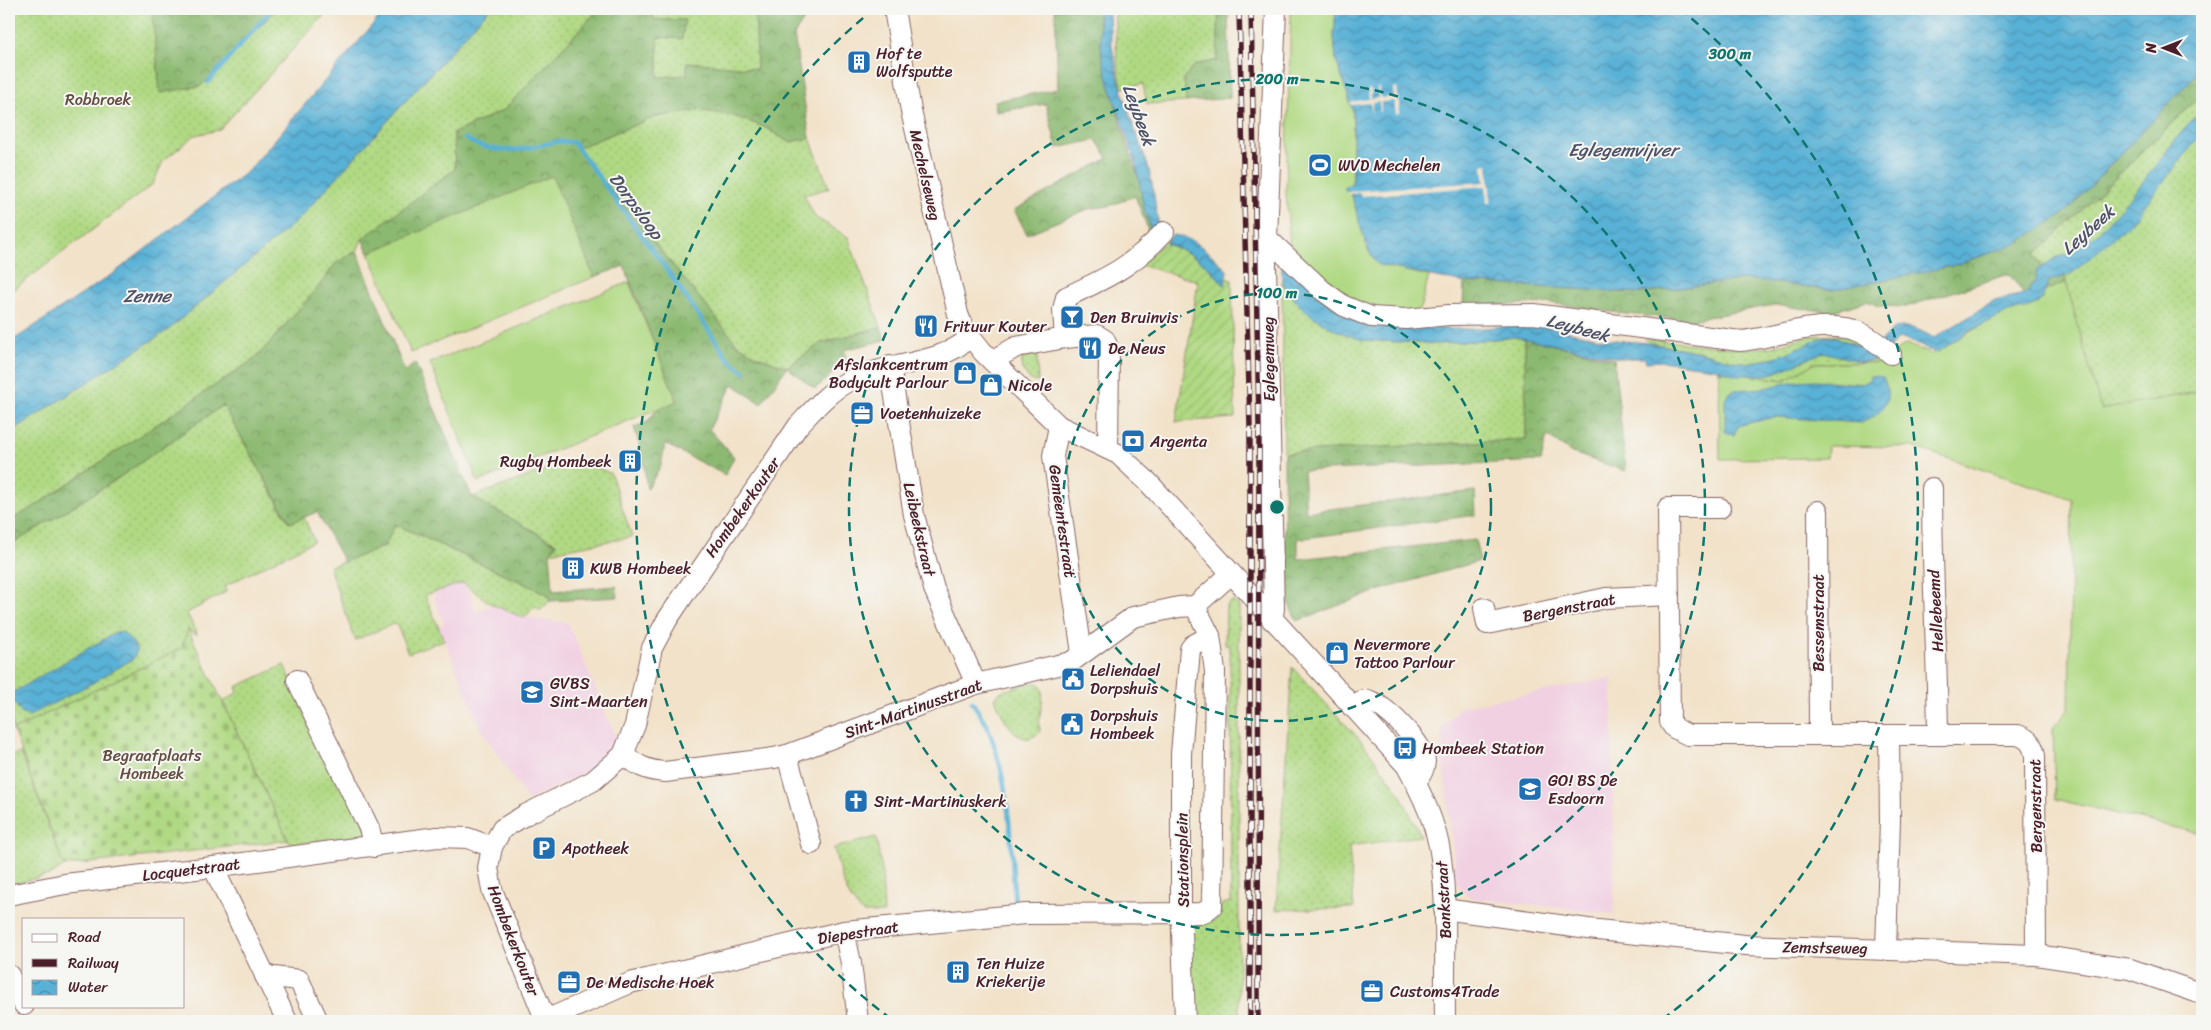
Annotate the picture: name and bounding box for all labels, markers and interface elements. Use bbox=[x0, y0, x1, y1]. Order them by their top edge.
north arrow bbox=[2138, 22, 2188, 72]
place label: Hof te Wolfsputte bbox=[876, 39, 953, 86]
text: 300 m bbox=[1708, 41, 1752, 67]
text: N bbox=[2139, 43, 2164, 54]
building icon: Hof te Wolfsputte bbox=[846, 49, 872, 75]
text: 200 m bbox=[1254, 66, 1299, 92]
water label: Leybeek bbox=[1113, 79, 1165, 152]
park label: Robbroek bbox=[65, 85, 132, 114]
street label: Mechelseweg bbox=[901, 127, 950, 224]
water label: Eglegemvijver bbox=[1568, 134, 1681, 166]
place label: WVD Mechelen bbox=[1338, 151, 1441, 180]
sports icon: WVD Mechelen bbox=[1307, 152, 1333, 178]
water label: Dorpsloop bbox=[600, 165, 672, 248]
water label: Leybeek bbox=[2054, 196, 2124, 263]
water label: Zenne bbox=[123, 280, 173, 312]
text: 100 m bbox=[1257, 280, 1298, 306]
place label: Den Bruinvis bbox=[1090, 303, 1179, 332]
bar icon: Den Bruinvis bbox=[1059, 304, 1085, 330]
water label: Leybeek bbox=[1543, 304, 1614, 352]
place label: Frituur Kouter bbox=[944, 312, 1048, 341]
restaurant icon: Frituur Kouter bbox=[913, 313, 939, 339]
street label: Eglegemweg bbox=[1253, 316, 1284, 402]
place label: De Neus bbox=[1108, 334, 1166, 363]
restaurant icon: De Neus bbox=[1077, 335, 1103, 361]
place label: Afslankcentrum Bodycult Parlour bbox=[829, 350, 949, 397]
shop icon: Afslankcentrum Bodycult Parlour bbox=[952, 360, 978, 386]
place label: Nicole bbox=[1008, 371, 1052, 400]
shop icon: Nicole bbox=[978, 372, 1004, 398]
place label: Voetenhuizeke bbox=[880, 399, 981, 428]
office icon: Voetenhuizeke bbox=[849, 400, 875, 426]
place label: Argenta bbox=[1149, 427, 1208, 456]
bank icon: Argenta bbox=[1120, 428, 1146, 454]
place label: Rugby Hombeek bbox=[500, 447, 612, 476]
building icon: Rugby Hombeek bbox=[617, 448, 643, 474]
street label: Hombekerkouter bbox=[697, 450, 789, 564]
street label: Gemeentestraat bbox=[1040, 463, 1085, 579]
street label: Leibeekstraat bbox=[895, 479, 945, 580]
centre of rings bbox=[1268, 498, 1286, 516]
place label: KWB Hombeek bbox=[590, 554, 691, 583]
building icon: KWB Hombeek bbox=[560, 555, 586, 581]
street label: Hellebeemd bbox=[1919, 568, 1952, 653]
street label: Bessemstraat bbox=[1804, 574, 1833, 672]
street label: Bergenstraat bbox=[1520, 584, 1618, 631]
place label: Nevermore Tattoo Parlour bbox=[1354, 630, 1456, 677]
shop icon: Nevermore Tattoo Parlour bbox=[1324, 640, 1350, 666]
place label: Leliendael Dorpshuis bbox=[1090, 656, 1161, 703]
public building icon: Leliendael Dorpshuis bbox=[1060, 666, 1086, 692]
place label: GVBS Sint-Maarten bbox=[550, 669, 648, 716]
street label: Sint-Martinusstraat bbox=[840, 670, 986, 747]
school or university icon: GVBS Sint-Maarten bbox=[519, 679, 545, 705]
place label: Dorpshuis Hombeek bbox=[1090, 701, 1159, 748]
public building icon: Dorpshuis Hombeek bbox=[1059, 711, 1085, 737]
place label: Hombeek Station bbox=[1422, 734, 1544, 763]
bus stop icon: Hombeek Station bbox=[1392, 735, 1418, 761]
park label: Begraafplaats Hombeek bbox=[103, 741, 202, 788]
street label: Bergenstraat bbox=[2020, 759, 2051, 853]
place label: GO! BS De Esdoorn bbox=[1548, 766, 1618, 813]
school or university icon: GO! BS De Esdoorn bbox=[1517, 776, 1543, 802]
place label: Sint-Martinuskerk bbox=[874, 787, 1007, 816]
church icon: Sint-Martinuskerk bbox=[843, 788, 869, 814]
street label: Stationsplein bbox=[1167, 812, 1198, 908]
place label: Apotheek bbox=[561, 834, 629, 863]
parking icon: Apotheek bbox=[531, 835, 557, 861]
street label: Locquetstraat bbox=[141, 849, 241, 890]
street label: Bankstraat bbox=[1427, 860, 1460, 940]
street label: Hombekerkouter bbox=[479, 880, 549, 1001]
street label: Diepestraat bbox=[815, 912, 901, 953]
legend bbox=[22, 918, 185, 1008]
text: Road bbox=[68, 924, 101, 950]
street label: Zemstseweg bbox=[1782, 932, 1868, 963]
place label: Ten Huize Kriekerije bbox=[976, 949, 1046, 996]
text: Railway bbox=[68, 950, 119, 976]
building icon: Ten Huize Kriekerije bbox=[945, 959, 971, 985]
place label: De Medische Hoek bbox=[586, 968, 715, 997]
office icon: De Medische Hoek bbox=[556, 969, 582, 995]
text: Water bbox=[68, 974, 108, 1000]
place label: Customs4Trade bbox=[1390, 977, 1499, 1006]
office icon: Customs4Trade bbox=[1359, 978, 1385, 1004]

